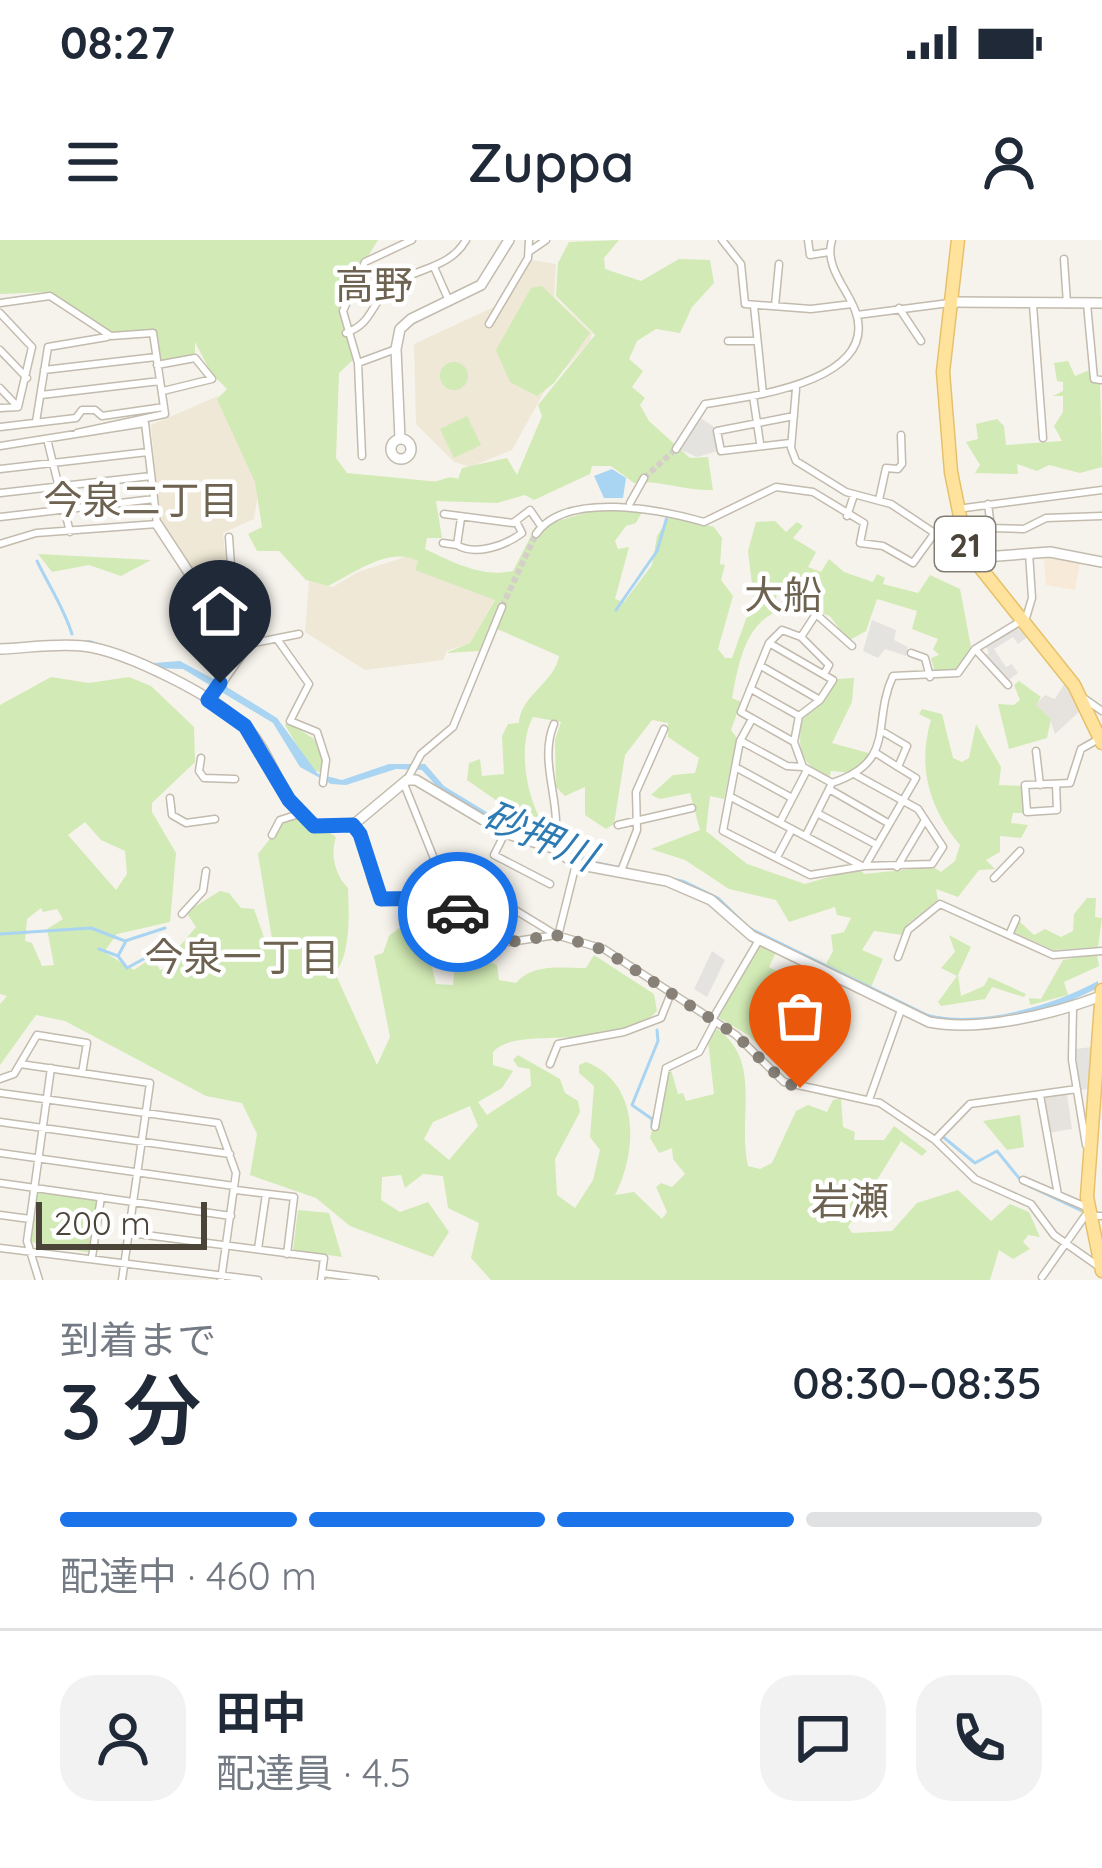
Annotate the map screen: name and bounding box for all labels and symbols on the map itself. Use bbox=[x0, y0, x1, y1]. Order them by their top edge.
district label: 高野 bbox=[335, 260, 413, 309]
district label: 今泉二丁目 bbox=[43, 475, 239, 524]
road number: 21 bbox=[935, 517, 995, 571]
pin bbox=[169, 560, 271, 683]
district label: 大船 bbox=[744, 570, 822, 619]
water label: 砂押川 bbox=[477, 790, 607, 882]
courier bbox=[398, 852, 518, 972]
district label: 今泉一丁目 bbox=[144, 932, 340, 981]
pin bbox=[749, 965, 851, 1088]
district label: 岩瀬 bbox=[811, 1176, 889, 1225]
scale bar bbox=[36, 1196, 207, 1249]

